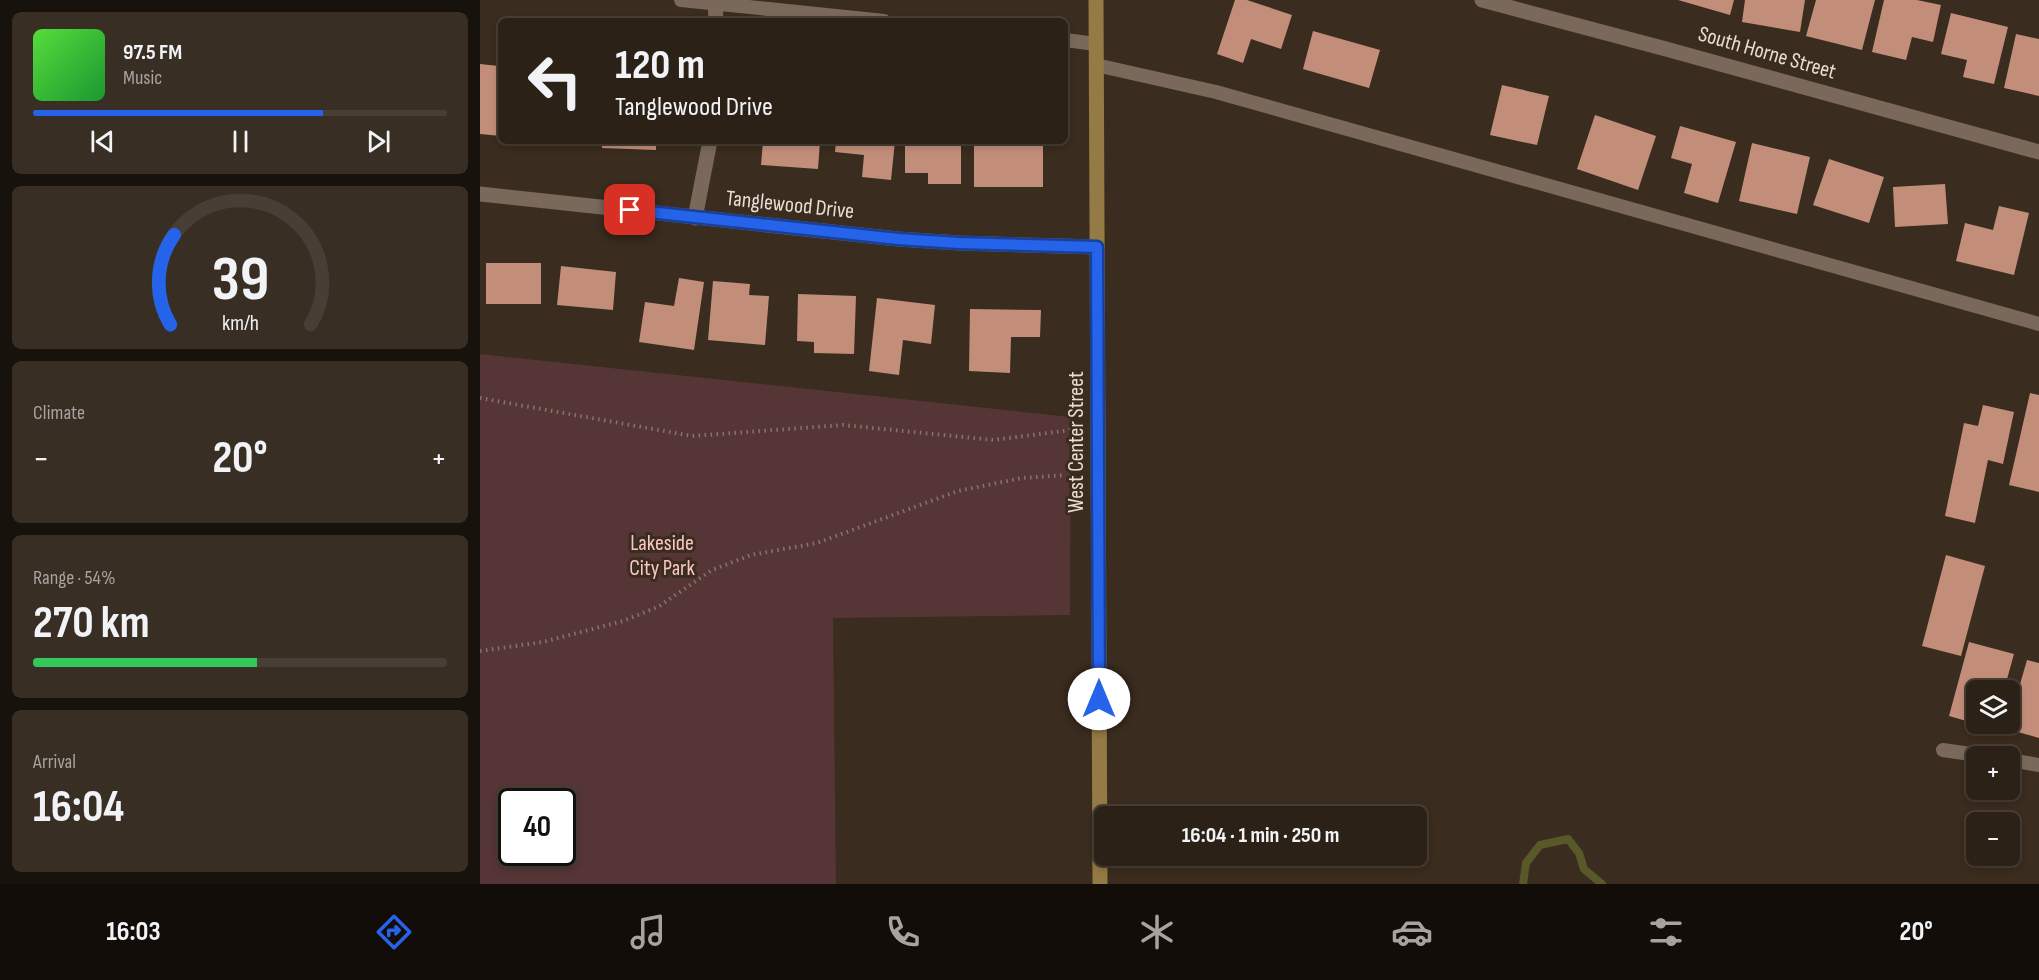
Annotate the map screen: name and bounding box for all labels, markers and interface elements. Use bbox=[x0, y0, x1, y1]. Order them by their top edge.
street label: South Horne Street bbox=[1695, 20, 1839, 86]
text: 97.5 FM bbox=[123, 39, 182, 66]
text: 120 m bbox=[615, 40, 705, 91]
icon: left bbox=[516, 42, 594, 120]
text: Music bbox=[123, 66, 162, 90]
text: Tanglewood Drive bbox=[615, 91, 773, 123]
icon: previous bbox=[86, 125, 119, 158]
icon: pause bbox=[224, 125, 257, 158]
icon: next bbox=[362, 125, 395, 158]
pin bbox=[604, 184, 655, 235]
street label: Tanglewood Drive bbox=[725, 185, 855, 225]
icon: arrive bbox=[613, 193, 646, 226]
text: 39 bbox=[211, 243, 269, 318]
text: km/h bbox=[221, 311, 259, 336]
street label: West Center Street bbox=[1063, 371, 1090, 513]
text: Climate bbox=[33, 401, 85, 425]
text: 20° bbox=[212, 431, 268, 486]
text: − bbox=[33, 439, 49, 479]
text: + bbox=[431, 439, 447, 479]
park label: Lakeside City Park bbox=[629, 530, 695, 582]
text: Range · 54% bbox=[33, 566, 115, 590]
text: 270 km bbox=[33, 596, 149, 651]
position arrow bbox=[1067, 667, 1131, 731]
map controls bbox=[1966, 680, 2020, 866]
button: layers bbox=[1966, 680, 2020, 734]
button: + bbox=[1966, 746, 2020, 800]
text: Arrival bbox=[33, 750, 76, 774]
text: 16:04 bbox=[33, 780, 124, 835]
speed limit sign: 40 bbox=[498, 788, 576, 866]
button: − bbox=[1966, 812, 2020, 866]
text: 16:04 · 1 min · 250 m bbox=[1182, 822, 1339, 849]
icon: directions bbox=[373, 911, 415, 953]
icon: music bbox=[627, 911, 669, 953]
icon: phone bbox=[882, 911, 924, 953]
icon: climate bbox=[1136, 911, 1178, 953]
icon: car bbox=[1391, 911, 1433, 953]
icon: filters bbox=[1645, 911, 1687, 953]
text: 16:03 bbox=[106, 916, 161, 948]
text: 20° bbox=[1900, 916, 1933, 948]

